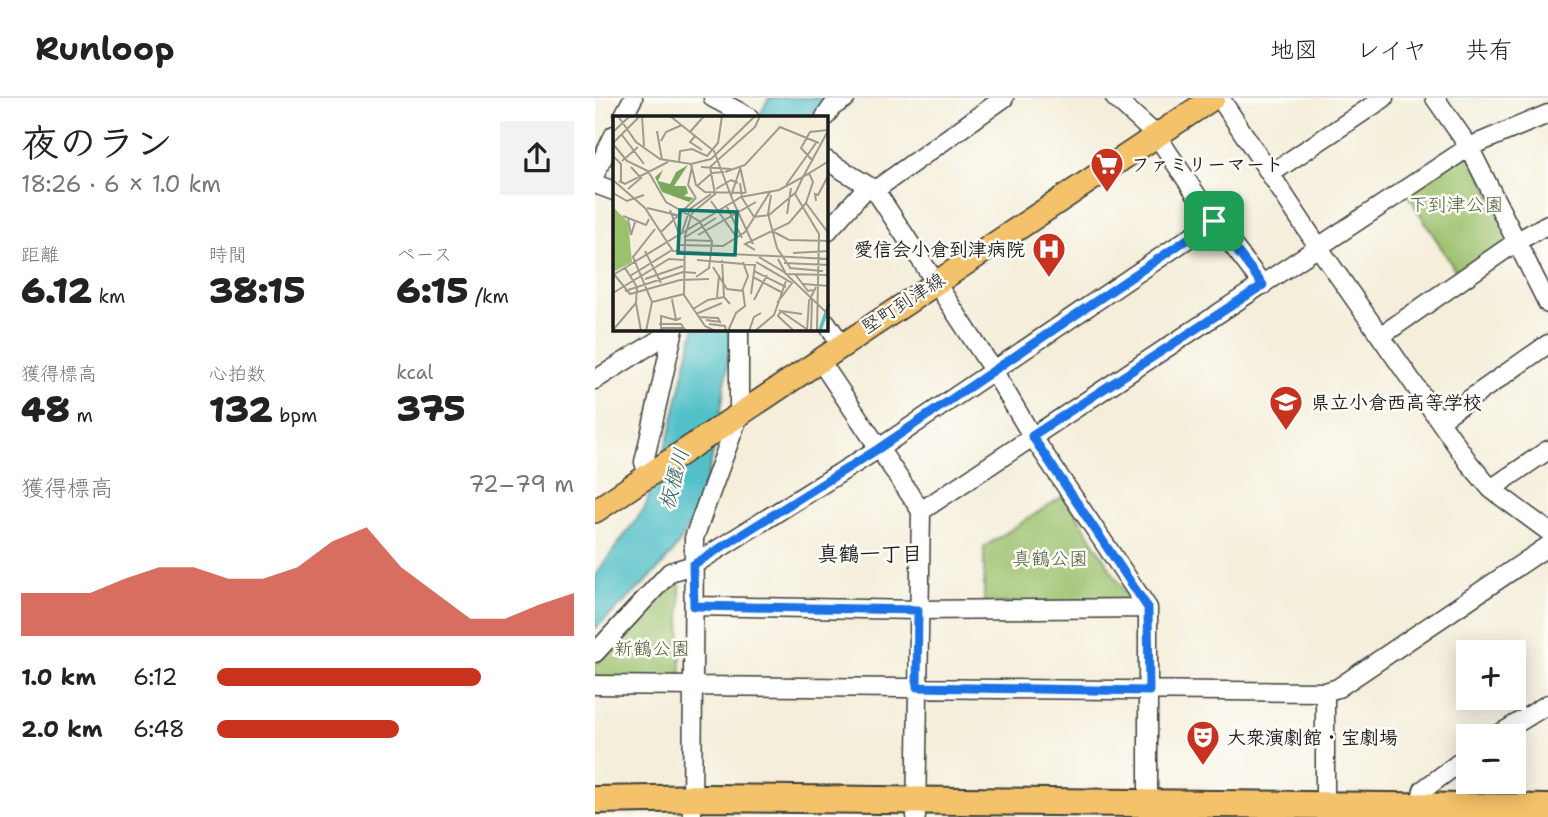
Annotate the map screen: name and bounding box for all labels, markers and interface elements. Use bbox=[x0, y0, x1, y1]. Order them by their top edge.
text: Runloop bbox=[35, 26, 174, 71]
text: 地図 bbox=[1270, 34, 1318, 66]
text: レイヤ bbox=[1356, 34, 1427, 66]
text: 共有 bbox=[1465, 34, 1513, 66]
inset map bbox=[613, 116, 828, 331]
text: 夜のラン bbox=[21, 117, 173, 168]
button: share bbox=[500, 121, 574, 195]
supermarket icon: ファミリーマート bbox=[1088, 145, 1126, 194]
place label: ファミリーマート bbox=[1131, 152, 1284, 177]
text: 18:26 · 6 × 1.0 km bbox=[21, 169, 221, 199]
pin bbox=[1184, 191, 1244, 251]
park label: 下到津公園 bbox=[1408, 192, 1504, 217]
icon: arrive bbox=[1195, 202, 1233, 240]
hospital icon: 愛信会小倉到津病院 bbox=[1030, 230, 1068, 279]
place label: 愛信会小倉到津病院 bbox=[854, 237, 1025, 262]
text: 距離 bbox=[21, 242, 59, 267]
text: 時間 bbox=[209, 242, 247, 267]
text: ペース bbox=[396, 242, 452, 267]
text: 6.12 bbox=[21, 267, 92, 314]
text: 38:15 bbox=[209, 267, 305, 314]
text: 6:15 bbox=[396, 267, 469, 314]
street label: 堅町到津線 bbox=[856, 267, 950, 339]
text: km bbox=[92, 284, 125, 309]
text: /km bbox=[469, 284, 509, 309]
text: kcal bbox=[396, 360, 433, 385]
text: 獲得標高 bbox=[21, 361, 97, 386]
text: 心拍数 bbox=[209, 361, 266, 386]
school or university icon: 県立小倉西高等学校 bbox=[1267, 383, 1305, 432]
text: 375 bbox=[396, 385, 466, 432]
text: 48 bbox=[21, 386, 70, 433]
text: 132 bbox=[209, 386, 273, 433]
place label: 県立小倉西高等学校 bbox=[1311, 390, 1482, 415]
text: m bbox=[70, 403, 93, 428]
text: bpm bbox=[273, 403, 317, 428]
water label: 板櫃川 bbox=[652, 445, 696, 513]
text: 72–79 m bbox=[469, 469, 574, 499]
text: 獲得標高 bbox=[21, 473, 113, 503]
district label: 真鶴一丁目 bbox=[818, 540, 923, 568]
park label: 真鶴公園 bbox=[1012, 546, 1088, 571]
park label: 新鶴公園 bbox=[614, 636, 690, 661]
map controls bbox=[1456, 640, 1526, 794]
button: + bbox=[1456, 640, 1526, 710]
text: 1.0 km bbox=[21, 662, 96, 692]
text: 6:12 bbox=[133, 662, 178, 692]
text: 2.0 km bbox=[21, 714, 103, 744]
text: 6:48 bbox=[133, 714, 185, 744]
theatre icon: 大衆演劇館・宝劇場 bbox=[1184, 718, 1222, 767]
button: − bbox=[1456, 724, 1526, 794]
place label: 大衆演劇館・宝劇場 bbox=[1227, 725, 1398, 750]

